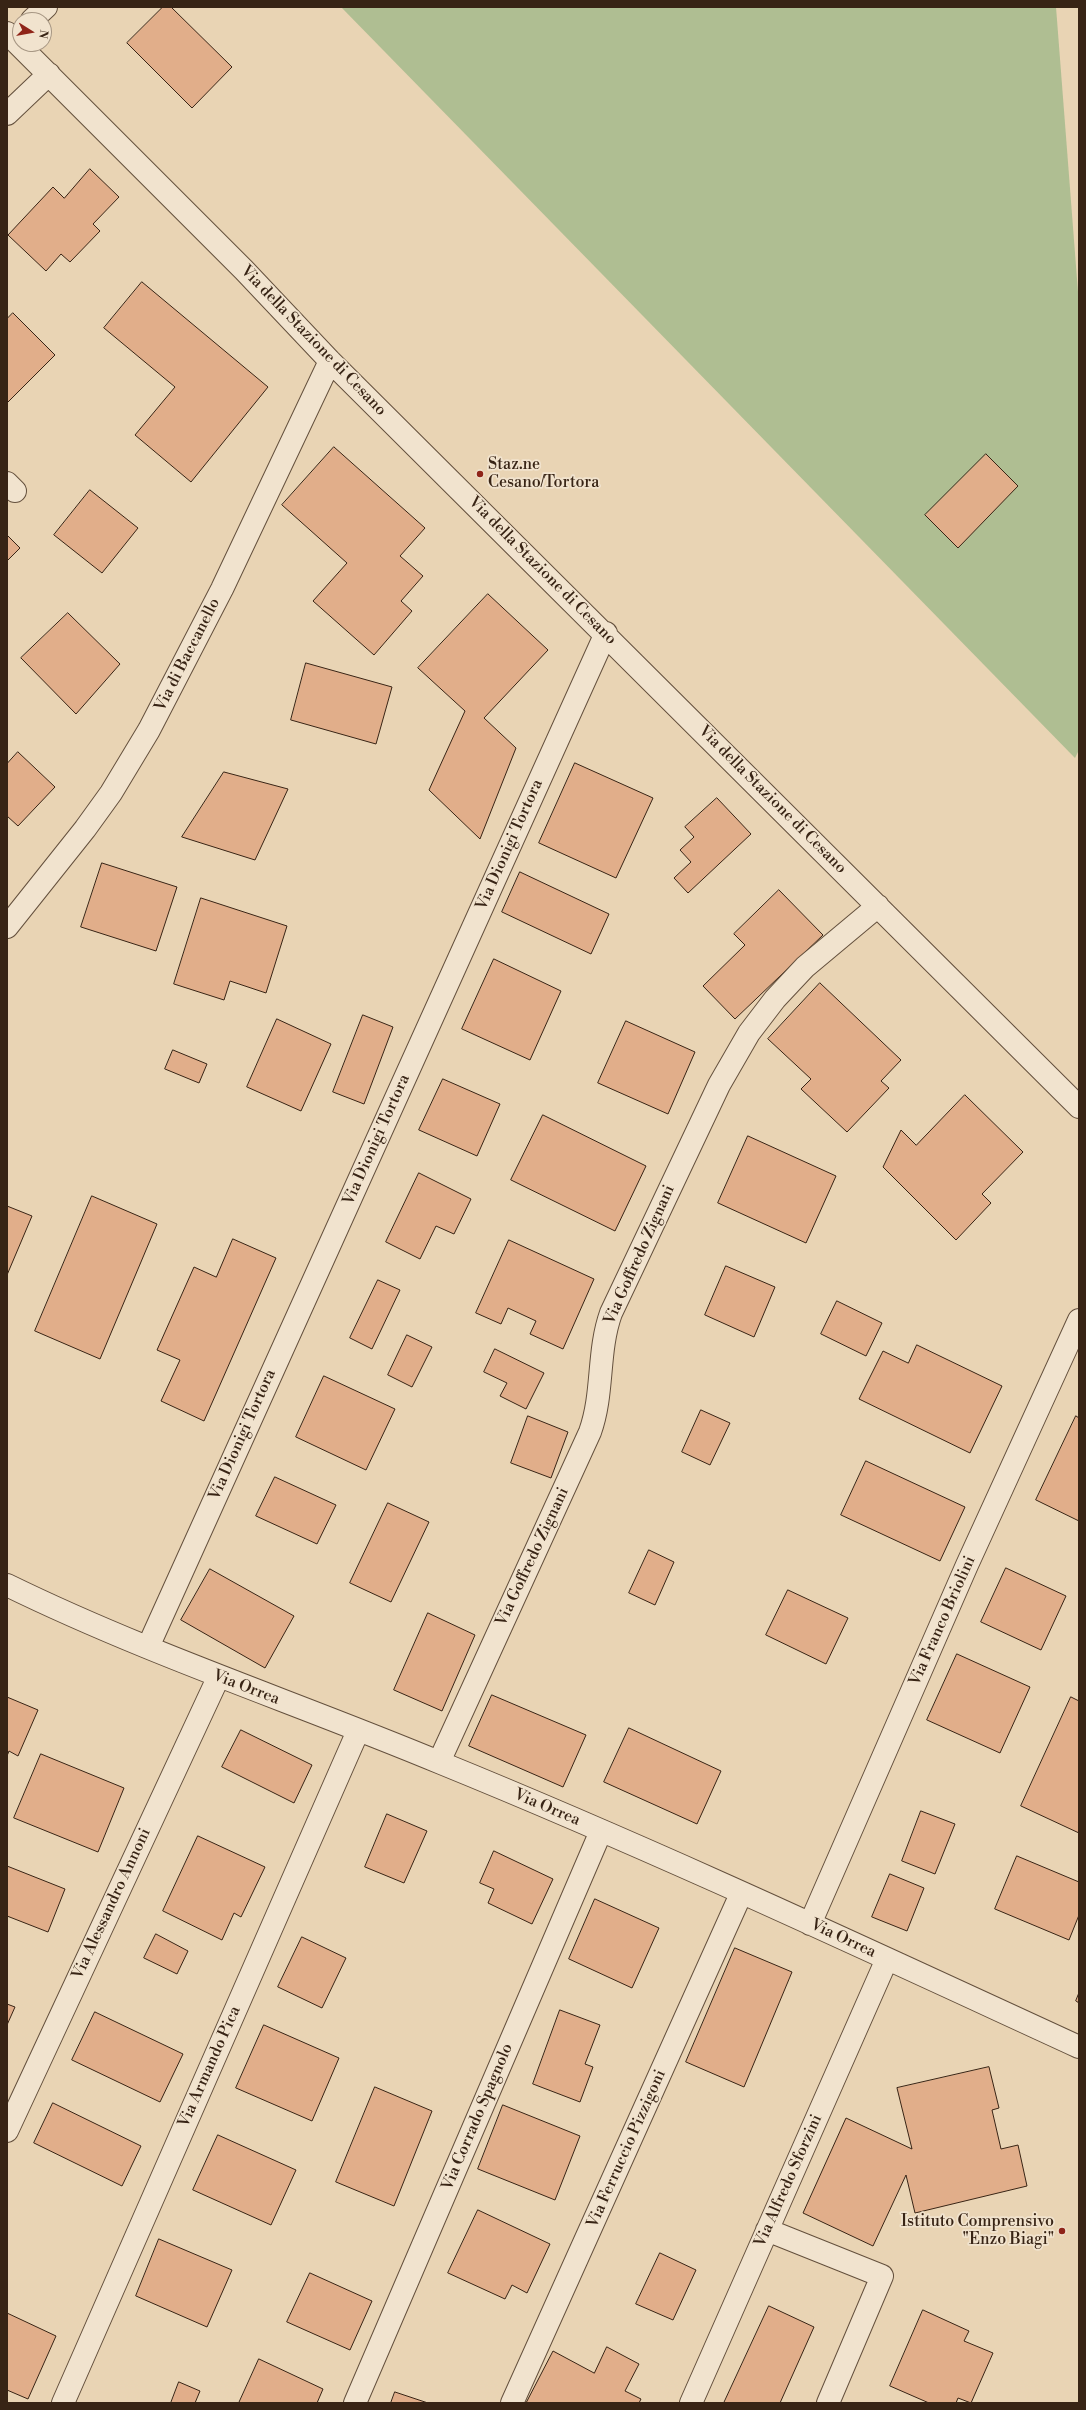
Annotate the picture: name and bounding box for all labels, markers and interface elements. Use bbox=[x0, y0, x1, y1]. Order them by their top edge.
north arrow bbox=[12, 12, 52, 52]
text: N bbox=[35, 28, 51, 40]
street label: Via della Stazione di Cesano bbox=[236, 262, 390, 420]
place label: Staz.ne Cesano/Tortora bbox=[488, 455, 599, 493]
marker: Staz.ne Cesano/Tortora bbox=[475, 469, 485, 479]
street label: Via della Stazione di Cesano bbox=[464, 493, 620, 649]
street label: Via di Baccanello bbox=[151, 595, 225, 715]
street label: Via della Stazione di Cesano bbox=[694, 722, 850, 878]
street label: Via Dionigi Tortora bbox=[473, 777, 547, 913]
street label: Via Dionigi Tortora bbox=[340, 1072, 414, 1208]
street label: Via Goffredo Zignani bbox=[601, 1182, 679, 1328]
street label: Via Dionigi Tortora bbox=[206, 1367, 280, 1503]
street label: Via Goffredo Zignani bbox=[492, 1485, 574, 1629]
street label: Via Franco Briolini bbox=[906, 1553, 980, 1689]
street label: Via Orrea bbox=[210, 1667, 282, 1709]
street label: Via Orrea bbox=[511, 1786, 583, 1830]
street label: Via Alessandro Annoni bbox=[69, 1825, 155, 1983]
street label: Via Orrea bbox=[807, 1916, 879, 1962]
street label: Via Armando Pica bbox=[175, 2003, 245, 2131]
street label: Via Corrado Spagnolo bbox=[438, 2041, 518, 2193]
street label: Via Ferruccio Pizzigoni bbox=[583, 2067, 671, 2231]
street label: Via Alfredo Sforzini bbox=[751, 2112, 827, 2250]
place label: Istituto Comprensivo "Enzo Biagi" bbox=[901, 2212, 1054, 2250]
marker: Istituto Comprensivo "Enzo Biagi" bbox=[1057, 2226, 1067, 2236]

